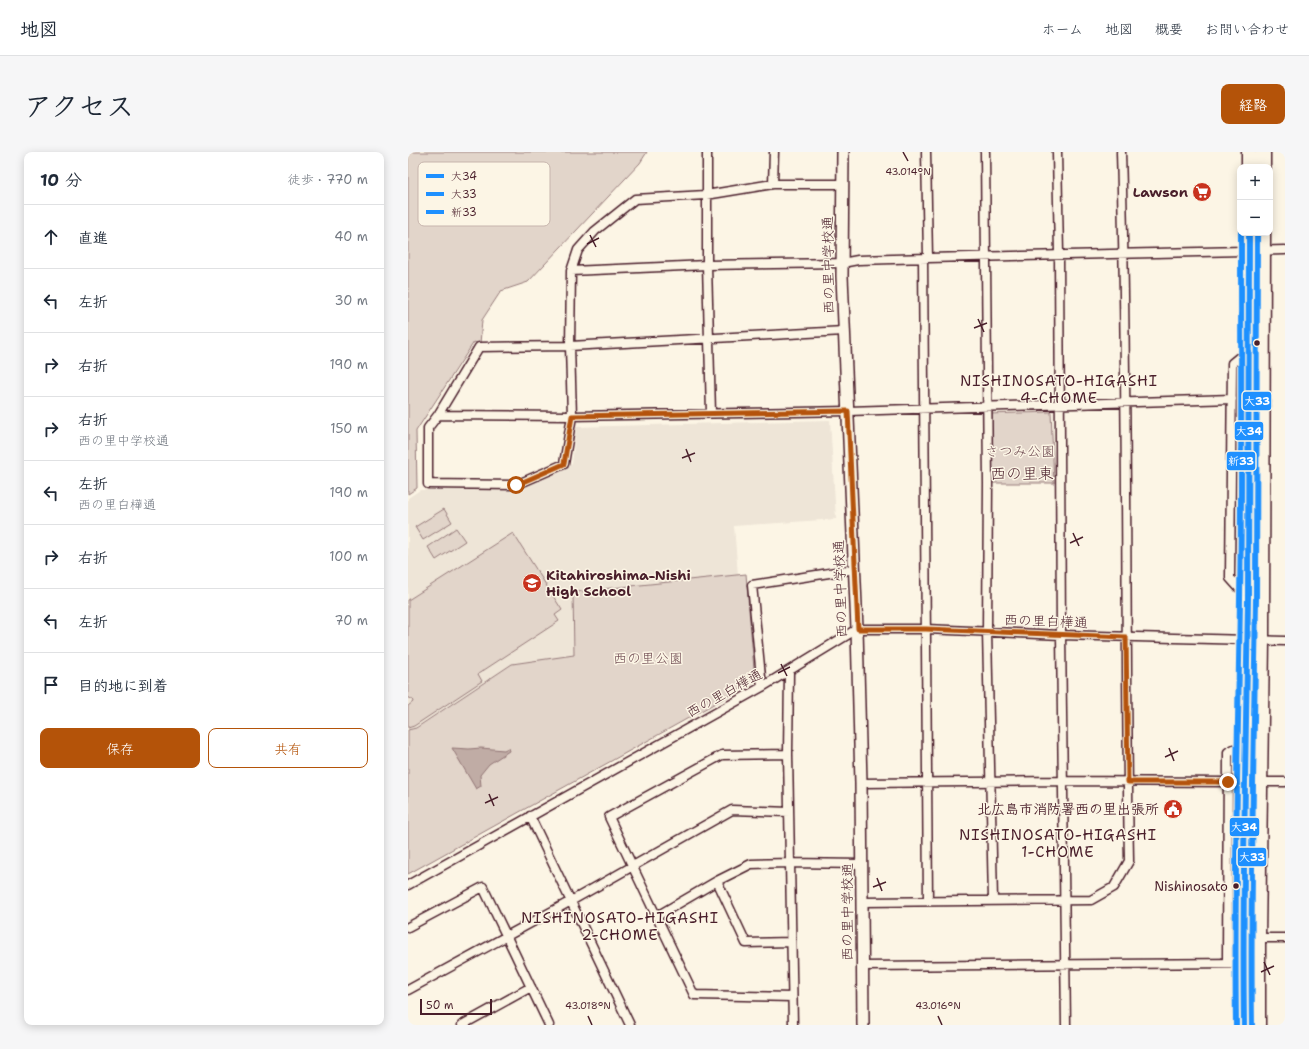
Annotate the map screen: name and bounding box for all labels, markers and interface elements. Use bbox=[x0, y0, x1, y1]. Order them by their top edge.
text: 地図 bbox=[20, 17, 58, 42]
text: ホーム bbox=[1042, 20, 1083, 38]
text: 地図 bbox=[1105, 20, 1133, 38]
text: 概要 bbox=[1155, 20, 1183, 38]
text: お問い合わせ bbox=[1205, 20, 1289, 38]
button: 経路 bbox=[1221, 84, 1285, 124]
text: アクセス bbox=[24, 87, 134, 125]
legend bbox=[418, 162, 550, 226]
map controls bbox=[1237, 164, 1273, 236]
button: + bbox=[1237, 164, 1273, 200]
text: 43.014°N bbox=[885, 165, 931, 178]
text: 10 分 bbox=[40, 169, 82, 191]
text: 大34 bbox=[451, 169, 477, 184]
text: 徒歩 · 770 m bbox=[288, 171, 368, 188]
supermarket icon: Lawson bbox=[1191, 181, 1213, 203]
place label: Lawson bbox=[1133, 183, 1188, 201]
text: 大33 bbox=[451, 187, 477, 202]
button: − bbox=[1237, 200, 1273, 236]
text: 新33 bbox=[451, 205, 477, 220]
street label: 西の里中学校通 bbox=[818, 216, 838, 314]
icon: ahead bbox=[40, 226, 62, 248]
text: 直進 bbox=[78, 228, 108, 248]
text: 40 m bbox=[334, 228, 368, 245]
icon: left bbox=[40, 290, 62, 312]
text: 左折 bbox=[78, 292, 108, 312]
text: 30 m bbox=[334, 292, 368, 309]
unlabelled marker bbox=[1252, 338, 1262, 348]
icon: right bbox=[40, 354, 62, 376]
text: 右折 bbox=[78, 356, 108, 376]
text: 190 m bbox=[329, 356, 368, 373]
district label: NISHINOSATO-HIGASHI 4-CHOME bbox=[960, 371, 1158, 408]
line badge: 大33 bbox=[1242, 391, 1272, 411]
text: 大33 bbox=[1244, 394, 1270, 409]
text: 右折 bbox=[78, 410, 108, 430]
icon: right bbox=[40, 418, 62, 440]
text: 150 m bbox=[330, 420, 368, 437]
line badge: 大34 bbox=[1234, 421, 1264, 441]
text: 大34 bbox=[1236, 424, 1262, 439]
text: 西の里中学校通 bbox=[78, 432, 169, 449]
park label: さつみ公園 bbox=[985, 442, 1055, 460]
line badge: 新33 bbox=[1226, 451, 1256, 471]
text: 新33 bbox=[1228, 454, 1254, 469]
district label: 西の里東 bbox=[990, 463, 1054, 484]
text: 左折 bbox=[78, 474, 108, 494]
route start bbox=[507, 476, 525, 494]
icon: left bbox=[40, 482, 62, 504]
text: 190 m bbox=[329, 484, 368, 501]
text: 西の里白樺通 bbox=[78, 496, 156, 513]
street label: 西の里中学校通 bbox=[829, 540, 851, 638]
icon: right bbox=[40, 546, 62, 568]
text: 右折 bbox=[78, 548, 108, 568]
text: 100 m bbox=[329, 548, 368, 565]
place label: Kitahiroshima-Nishi High School bbox=[546, 566, 691, 600]
school or university icon: Kitahiroshima-Nishi High School bbox=[521, 572, 543, 594]
icon: left bbox=[40, 610, 62, 632]
street label: 西の里白樺通 bbox=[1004, 611, 1088, 631]
text: 左折 bbox=[78, 612, 108, 632]
text: 70 m bbox=[334, 612, 368, 629]
park label: 西の里公園 bbox=[613, 649, 683, 667]
street label: 西の里白樺通 bbox=[683, 665, 765, 721]
icon: arrive bbox=[40, 674, 62, 696]
text: 目的地に到着 bbox=[78, 676, 168, 696]
button: 保存 bbox=[40, 728, 200, 768]
button: 共有 bbox=[208, 728, 368, 768]
route end bbox=[1219, 773, 1237, 791]
public building icon: 北広島市消防署西の里出張所 bbox=[1162, 798, 1184, 820]
place label: 北広島市消防署西の里出張所 bbox=[977, 800, 1159, 818]
line badge: 大34 bbox=[1229, 817, 1260, 837]
text: 大34 bbox=[1231, 820, 1257, 835]
district label: NISHINOSATO-HIGASHI 1-CHOME bbox=[959, 825, 1157, 862]
line badge: 大33 bbox=[1237, 847, 1267, 867]
text: 大33 bbox=[1239, 850, 1265, 865]
street label: 西の里中学校通 bbox=[838, 863, 856, 961]
place label: Nishinosato bbox=[1154, 878, 1228, 895]
marker: Nishinosato bbox=[1231, 881, 1241, 891]
district label: NISHINOSATO-HIGASHI 2-CHOME bbox=[521, 908, 719, 945]
scale bar bbox=[420, 997, 492, 1016]
text: 50 m bbox=[426, 998, 454, 1013]
text: 43.018°N bbox=[565, 999, 611, 1012]
text: 43.016°N bbox=[915, 999, 961, 1012]

